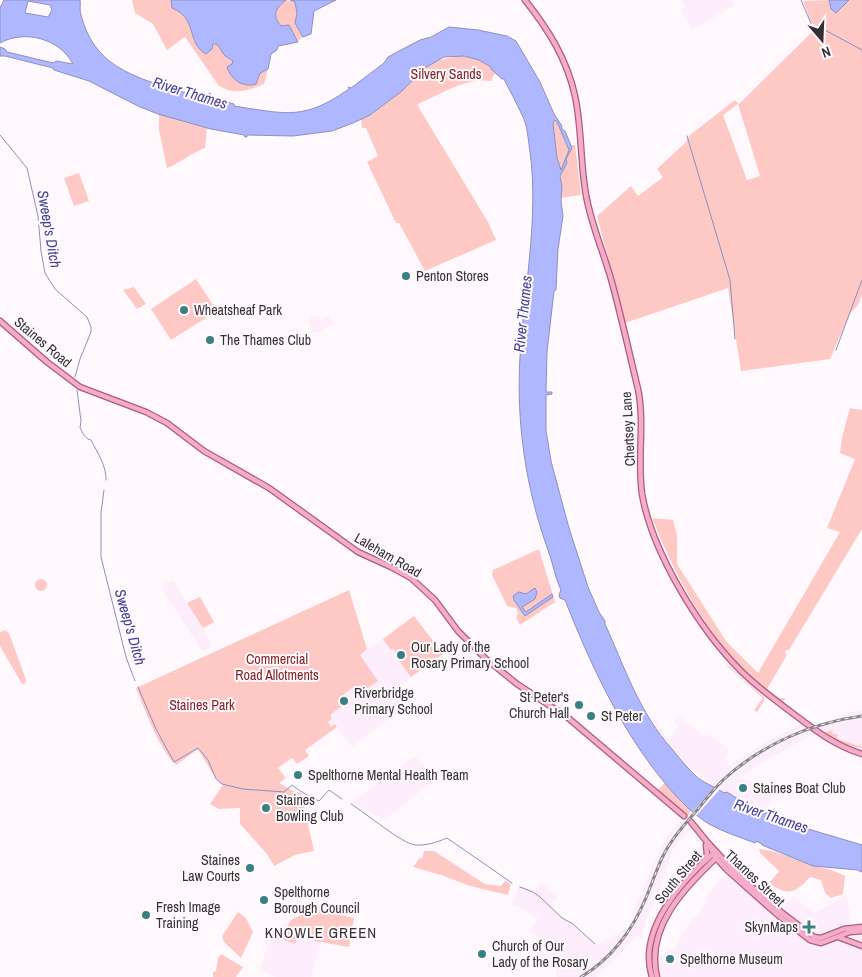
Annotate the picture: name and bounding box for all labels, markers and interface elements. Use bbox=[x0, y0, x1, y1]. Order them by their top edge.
north arrow bbox=[797, 15, 847, 65]
text: N bbox=[819, 42, 833, 62]
park label: Silvery Sands bbox=[411, 65, 482, 83]
water label: River Thames bbox=[150, 71, 230, 114]
water label: Sweep's Ditch bbox=[32, 189, 67, 269]
place label: Penton Stores bbox=[416, 267, 489, 285]
marker: Penton Stores bbox=[400, 270, 412, 282]
water label: River Thames bbox=[508, 275, 537, 353]
place label: Wheatsheaf Park bbox=[194, 301, 282, 319]
marker: Wheatsheaf Park bbox=[178, 304, 190, 316]
street label: Staines Road bbox=[11, 313, 75, 371]
place label: The Thames Club bbox=[220, 331, 311, 349]
marker: The Thames Club bbox=[204, 334, 216, 346]
street label: Chertsey Lane bbox=[617, 391, 639, 467]
street label: Laleham Road bbox=[351, 529, 425, 581]
water label: Sweep's Ditch bbox=[110, 586, 151, 668]
place label: Our Lady of the Rosary Primary School bbox=[411, 638, 529, 672]
marker: Our Lady of the Rosary Primary School bbox=[395, 649, 407, 661]
park label: Commercial Road Allotments bbox=[235, 650, 319, 684]
place label: Riverbridge Primary School bbox=[354, 684, 432, 718]
place label: St Peter's Church Hall bbox=[509, 688, 569, 722]
marker: Riverbridge Primary School bbox=[338, 695, 350, 707]
park label: Staines Park bbox=[169, 696, 235, 714]
marker: St Peter's Church Hall bbox=[573, 699, 585, 711]
place label: St Peter bbox=[601, 707, 643, 725]
marker: St Peter bbox=[585, 710, 597, 722]
place label: Spelthorne Mental Health Team bbox=[308, 766, 469, 784]
marker: Spelthorne Mental Health Team bbox=[292, 769, 304, 781]
place label: Staines Boat Club bbox=[753, 779, 846, 797]
marker: Staines Boat Club bbox=[737, 782, 749, 794]
place label: Staines Bowling Club bbox=[276, 791, 344, 825]
water label: River Thames bbox=[731, 793, 811, 838]
marker: Staines Bowling Club bbox=[260, 802, 272, 814]
street label: Thames Street bbox=[721, 846, 789, 910]
street label: South Street bbox=[651, 847, 705, 907]
place label: Staines Law Courts bbox=[182, 851, 240, 885]
marker: Staines Law Courts bbox=[244, 862, 256, 874]
place label: Spelthorne Borough Council bbox=[274, 883, 360, 917]
marker: Spelthorne Borough Council bbox=[258, 894, 270, 906]
place label: Fresh Image Training bbox=[156, 898, 220, 932]
marker: Fresh Image Training bbox=[140, 909, 152, 921]
place label: SkynMaps bbox=[744, 918, 798, 936]
marker: SkynMaps bbox=[802, 920, 816, 934]
district label: KNOWLE GREEN bbox=[265, 922, 377, 943]
place label: Church of Our Lady of the Rosary bbox=[492, 937, 589, 971]
marker: Church of Our Lady of the Rosary bbox=[476, 948, 488, 960]
place label: Spelthorne Museum bbox=[680, 950, 783, 968]
marker: Spelthorne Museum bbox=[664, 953, 676, 965]

